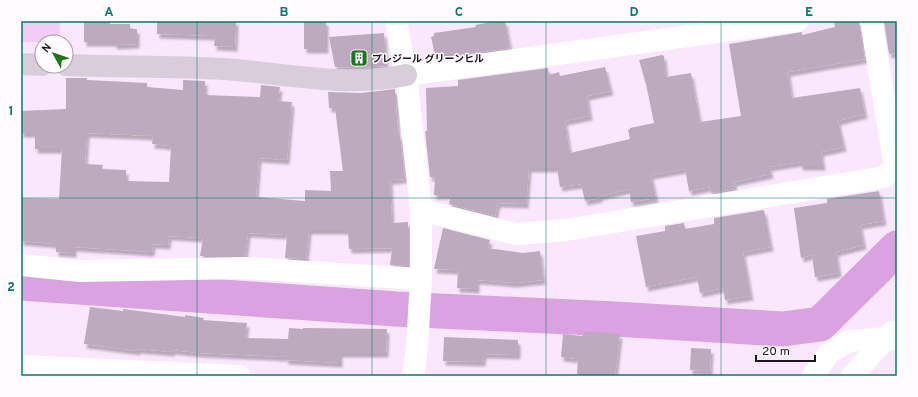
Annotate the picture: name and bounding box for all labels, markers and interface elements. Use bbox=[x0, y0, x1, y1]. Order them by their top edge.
text: A bbox=[104, 5, 114, 21]
text: B bbox=[280, 5, 289, 21]
text: C bbox=[455, 5, 463, 21]
text: D bbox=[629, 5, 639, 21]
text: E bbox=[805, 5, 813, 21]
north arrow bbox=[34, 34, 74, 74]
text: N bbox=[39, 41, 55, 56]
building icon: プレジール グリーンヒル bbox=[349, 48, 369, 68]
place label: プレジール グリーンヒル bbox=[372, 53, 484, 66]
text: 1 bbox=[8, 104, 14, 120]
text: 2 bbox=[7, 280, 15, 296]
scale bar bbox=[756, 337, 815, 363]
text: 20 m bbox=[762, 344, 790, 360]

